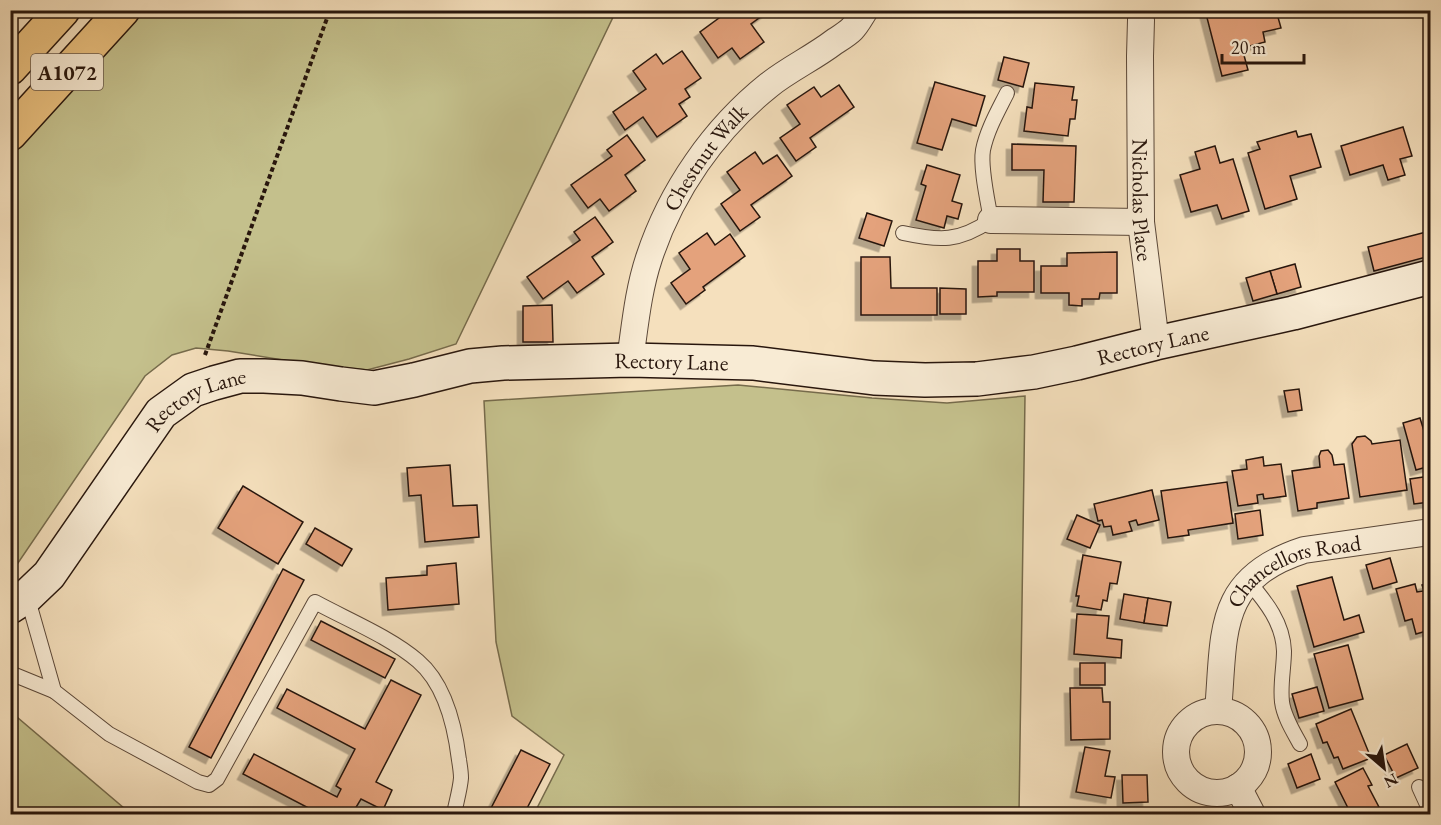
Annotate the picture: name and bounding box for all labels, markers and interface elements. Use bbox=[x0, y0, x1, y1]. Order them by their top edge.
scale bar bbox=[1222, 27, 1304, 65]
text: 20 m bbox=[1231, 36, 1266, 59]
road number: A1072 bbox=[31, 54, 103, 90]
street label: Chestnut Walk bbox=[656, 97, 754, 216]
street label: Nicholas Place bbox=[1126, 139, 1160, 263]
street label: Rectory Lane bbox=[1094, 317, 1212, 372]
street label: Rectory Lane bbox=[614, 345, 729, 377]
street label: Rectory Lane bbox=[138, 362, 246, 437]
street label: Chancellors Road bbox=[1220, 527, 1364, 613]
north arrow bbox=[1354, 738, 1414, 798]
text: N bbox=[1380, 768, 1402, 793]

